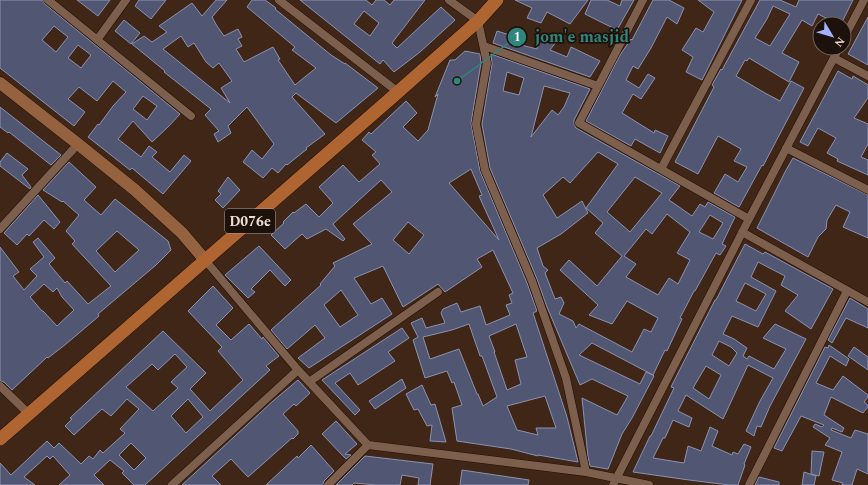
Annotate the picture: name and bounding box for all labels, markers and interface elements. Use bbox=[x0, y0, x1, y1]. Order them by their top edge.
north arrow bbox=[812, 16, 852, 56]
callout: jom'e masjid bbox=[507, 23, 637, 51]
text: jom'e masjid bbox=[535, 25, 629, 49]
text: 1 bbox=[514, 28, 520, 47]
text: N bbox=[830, 33, 849, 51]
road number: D076e bbox=[225, 209, 275, 233]

